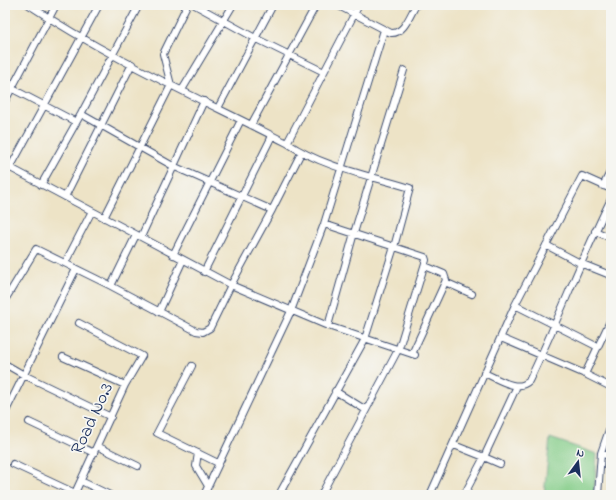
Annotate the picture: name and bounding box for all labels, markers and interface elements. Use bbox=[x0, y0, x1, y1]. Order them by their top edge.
street label: Road No.3 bbox=[65, 379, 121, 459]
north arrow bbox=[558, 442, 598, 482]
text: N bbox=[575, 445, 586, 462]

